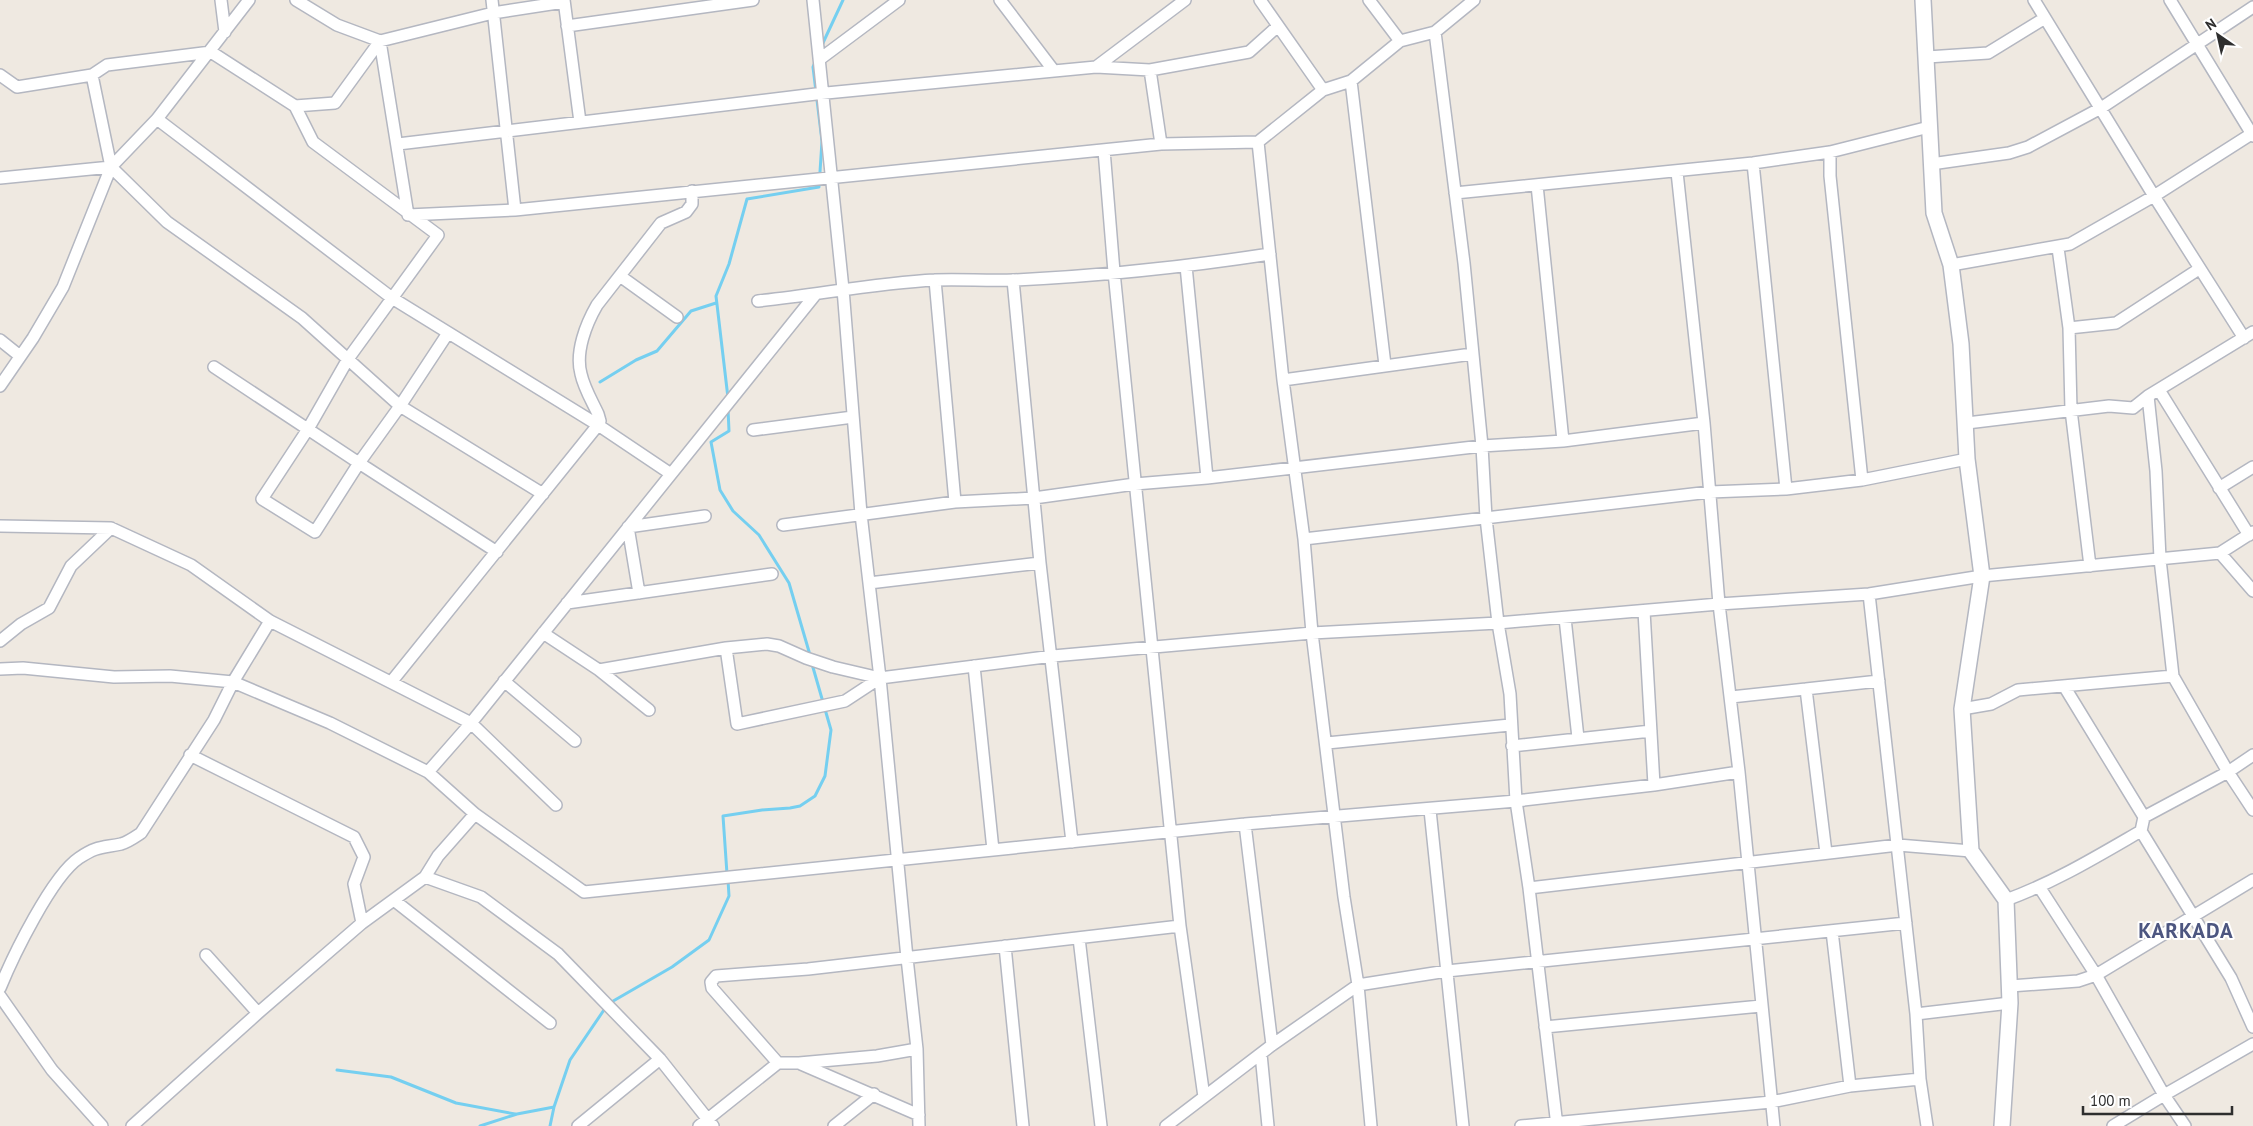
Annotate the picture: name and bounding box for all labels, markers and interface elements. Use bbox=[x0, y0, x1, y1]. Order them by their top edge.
north arrow bbox=[2193, 10, 2243, 60]
text: N bbox=[2202, 14, 2220, 34]
district label: KARKADA bbox=[2138, 917, 2234, 944]
scale bar bbox=[2083, 1084, 2232, 1116]
text: 100 m bbox=[2090, 1091, 2131, 1110]

